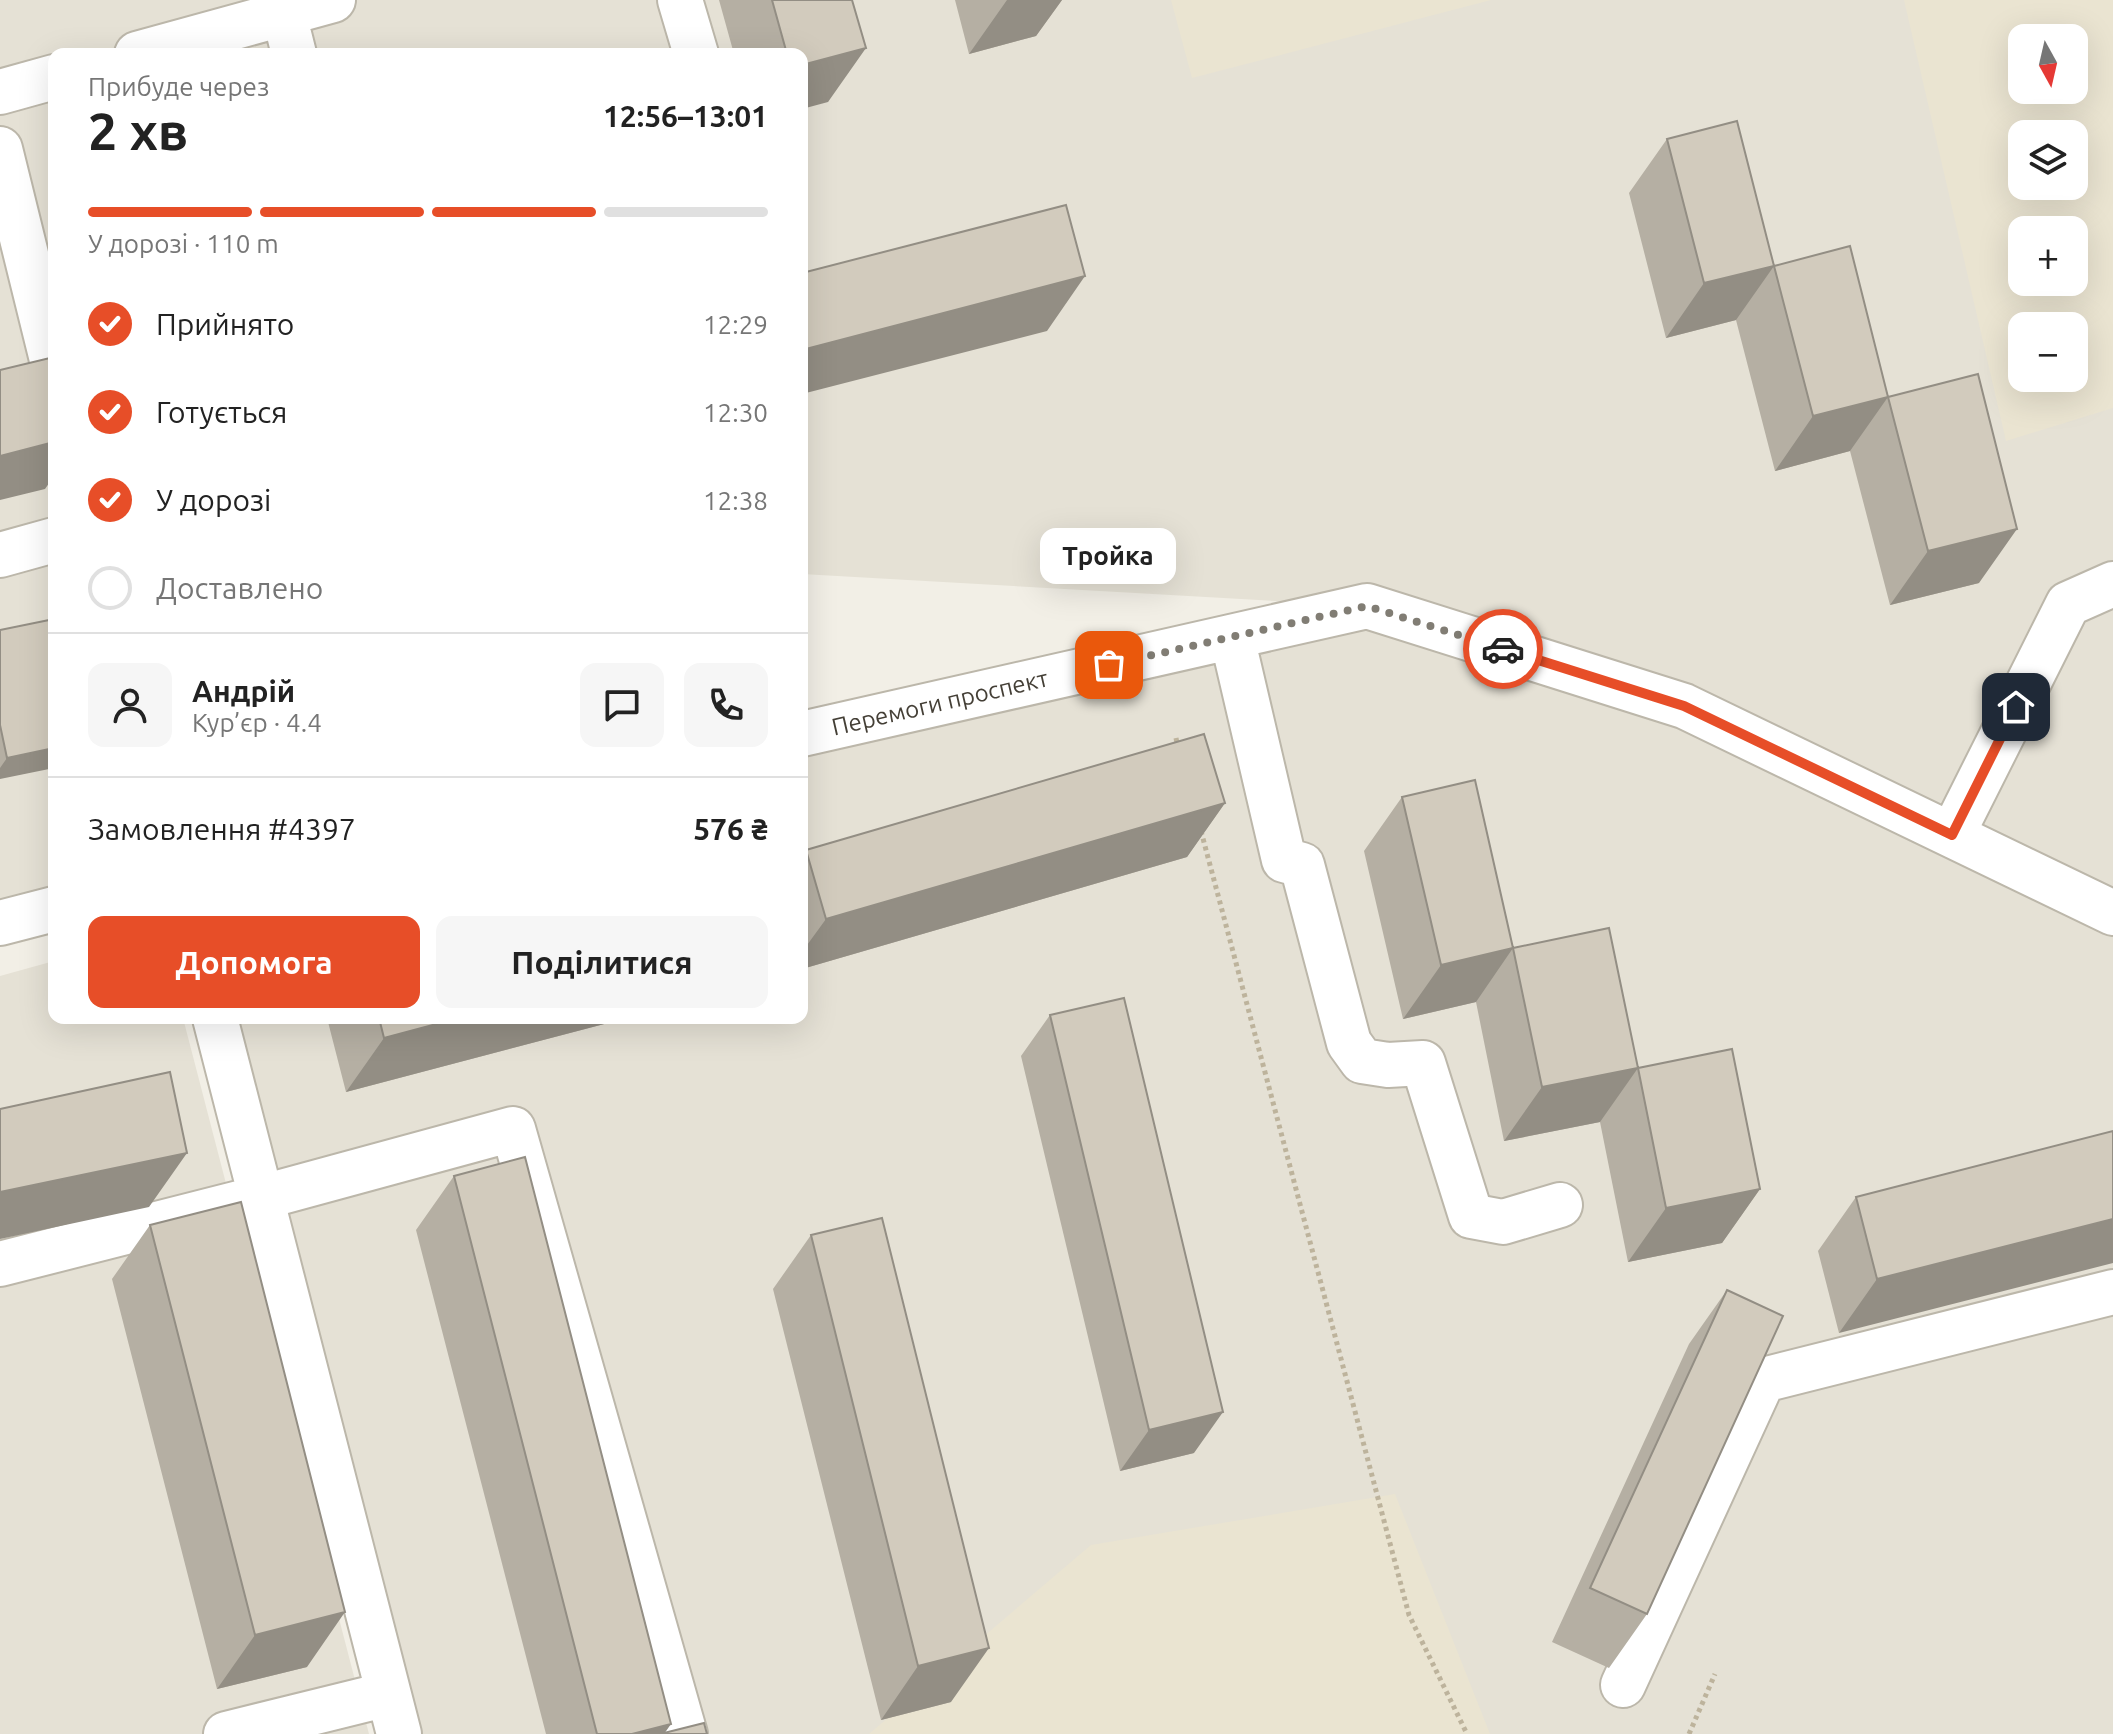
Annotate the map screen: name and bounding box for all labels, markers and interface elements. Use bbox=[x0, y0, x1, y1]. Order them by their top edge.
north arrow bbox=[2008, 24, 2088, 104]
map controls bbox=[2008, 24, 2088, 392]
text: Прибуде через bbox=[88, 72, 269, 101]
text: 12:56–13:01 bbox=[603, 99, 768, 133]
text: 2 хв bbox=[88, 102, 188, 160]
button: layers bbox=[2008, 120, 2088, 200]
button: + bbox=[2008, 216, 2088, 296]
text: У дорозі · 110 m bbox=[88, 229, 279, 258]
icon: check bbox=[88, 302, 132, 346]
text: Прийнято bbox=[156, 307, 294, 341]
text: 12:29 bbox=[703, 310, 768, 339]
button: − bbox=[2008, 312, 2088, 392]
icon: check bbox=[88, 390, 132, 434]
text: Готується bbox=[156, 395, 287, 429]
text: 12:30 bbox=[703, 398, 768, 427]
icon: check bbox=[88, 478, 132, 522]
text: У дорозі bbox=[156, 483, 271, 517]
text: 12:38 bbox=[703, 486, 768, 515]
callout: Тройка bbox=[1041, 529, 1177, 585]
text: Тройка bbox=[1062, 541, 1154, 570]
text: Доставлено bbox=[156, 571, 323, 605]
courier bbox=[1463, 609, 1543, 689]
icon: car bbox=[1481, 627, 1525, 671]
pin bbox=[1075, 631, 1143, 699]
icon: bag bbox=[1087, 643, 1131, 687]
button: person bbox=[88, 663, 172, 747]
button: chat bbox=[580, 663, 664, 747]
button: phone bbox=[684, 663, 768, 747]
street label: Перемоги проспект bbox=[829, 664, 1051, 741]
pin bbox=[1982, 673, 2050, 741]
text: Андрій bbox=[192, 674, 295, 708]
icon: home bbox=[1994, 685, 2038, 729]
text: Кур’єр · 4.4 bbox=[192, 708, 322, 737]
text: Замовлення #4397 bbox=[88, 812, 356, 846]
text: 576 ₴ bbox=[693, 812, 768, 846]
button: Допомога bbox=[88, 916, 420, 1008]
button: Поділитися bbox=[436, 916, 768, 1008]

